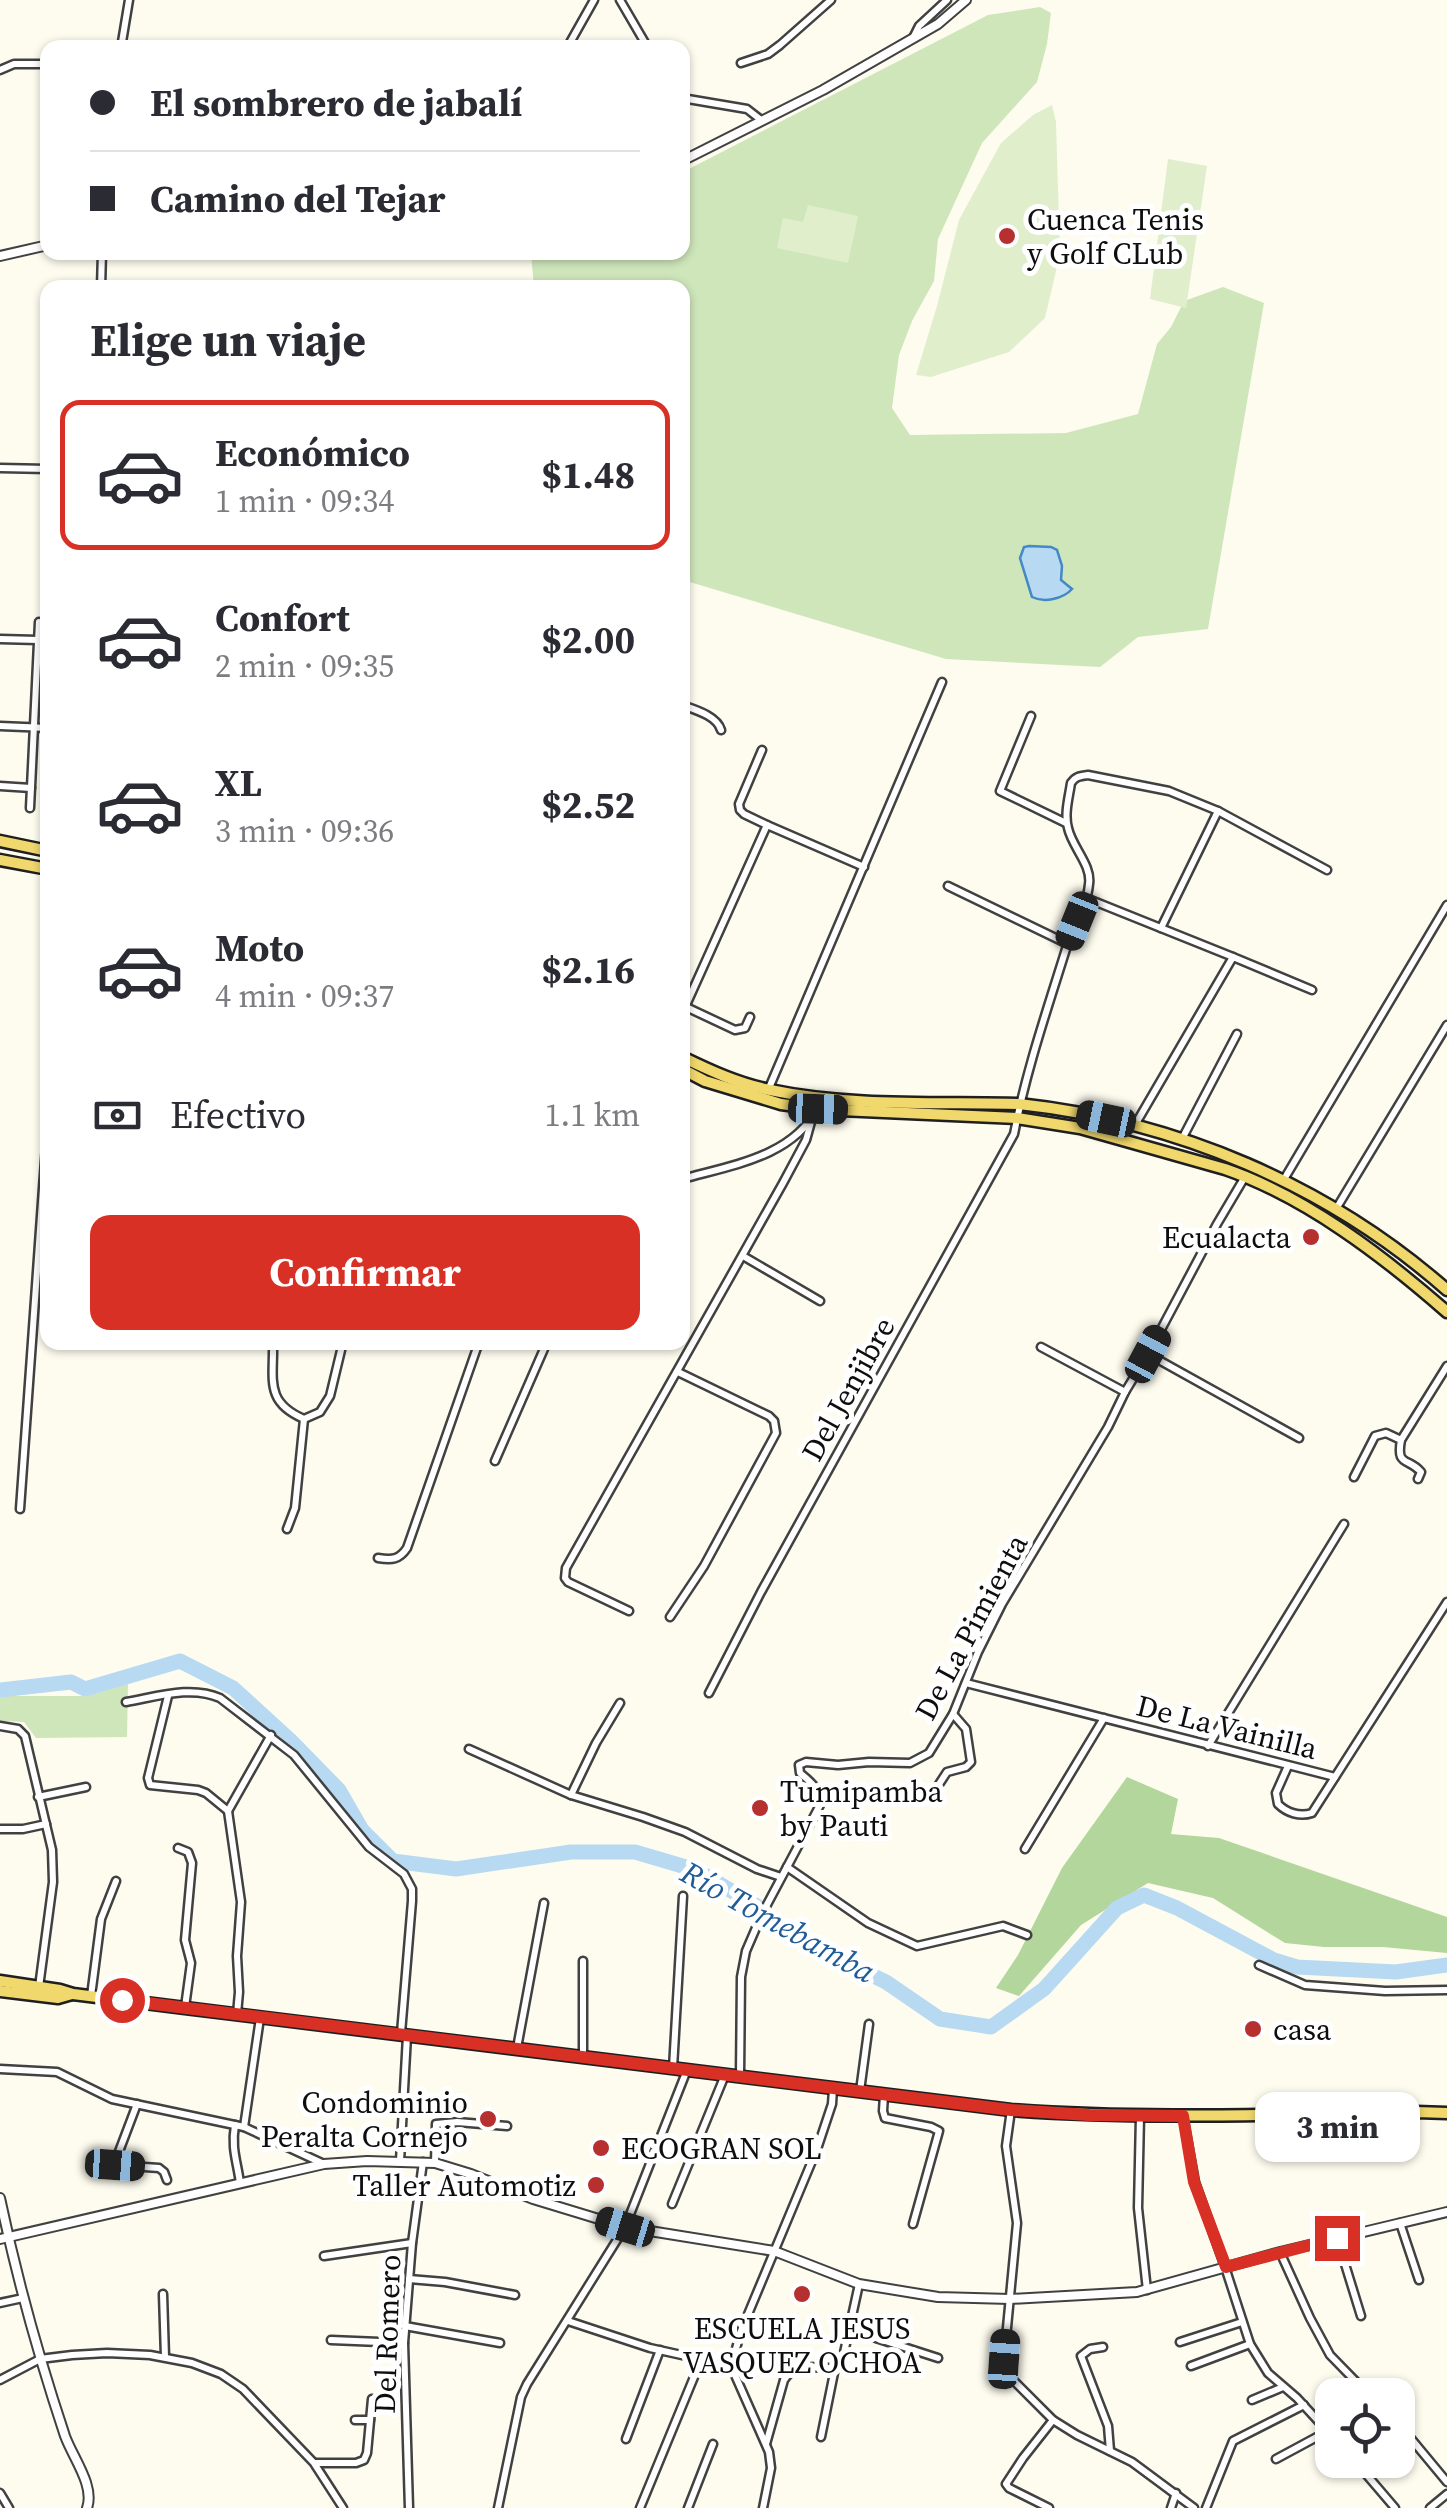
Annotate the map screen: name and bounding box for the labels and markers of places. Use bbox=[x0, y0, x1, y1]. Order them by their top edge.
place label: Cuenca Tenis y Golf CLub bbox=[1027, 199, 1204, 274]
marker: Cuenca Tenis y Golf CLub bbox=[996, 225, 1018, 247]
place label: Ecualacta bbox=[1162, 1217, 1292, 1258]
marker: Ecualacta bbox=[1300, 1226, 1322, 1248]
place label: Tumipamba by Pauti bbox=[780, 1771, 944, 1846]
marker: Tumipamba by Pauti bbox=[749, 1797, 771, 1819]
place label: casa bbox=[1273, 2009, 1332, 2050]
marker: casa bbox=[1242, 2018, 1264, 2040]
place label: Condominio Peralta Cornejo bbox=[261, 2082, 468, 2157]
marker: Condominio Peralta Cornejo bbox=[477, 2108, 499, 2130]
place label: ECOGRAN SOL bbox=[621, 2128, 822, 2169]
marker: ECOGRAN SOL bbox=[590, 2137, 612, 2159]
place label: Taller Automotiz bbox=[352, 2165, 576, 2206]
marker: Taller Automotiz bbox=[585, 2174, 607, 2196]
marker: ESCUELA JESUS VASQUEZ OCHOA bbox=[791, 2283, 813, 2305]
place label: ESCUELA JESUS VASQUEZ OCHOA bbox=[683, 2308, 921, 2383]

